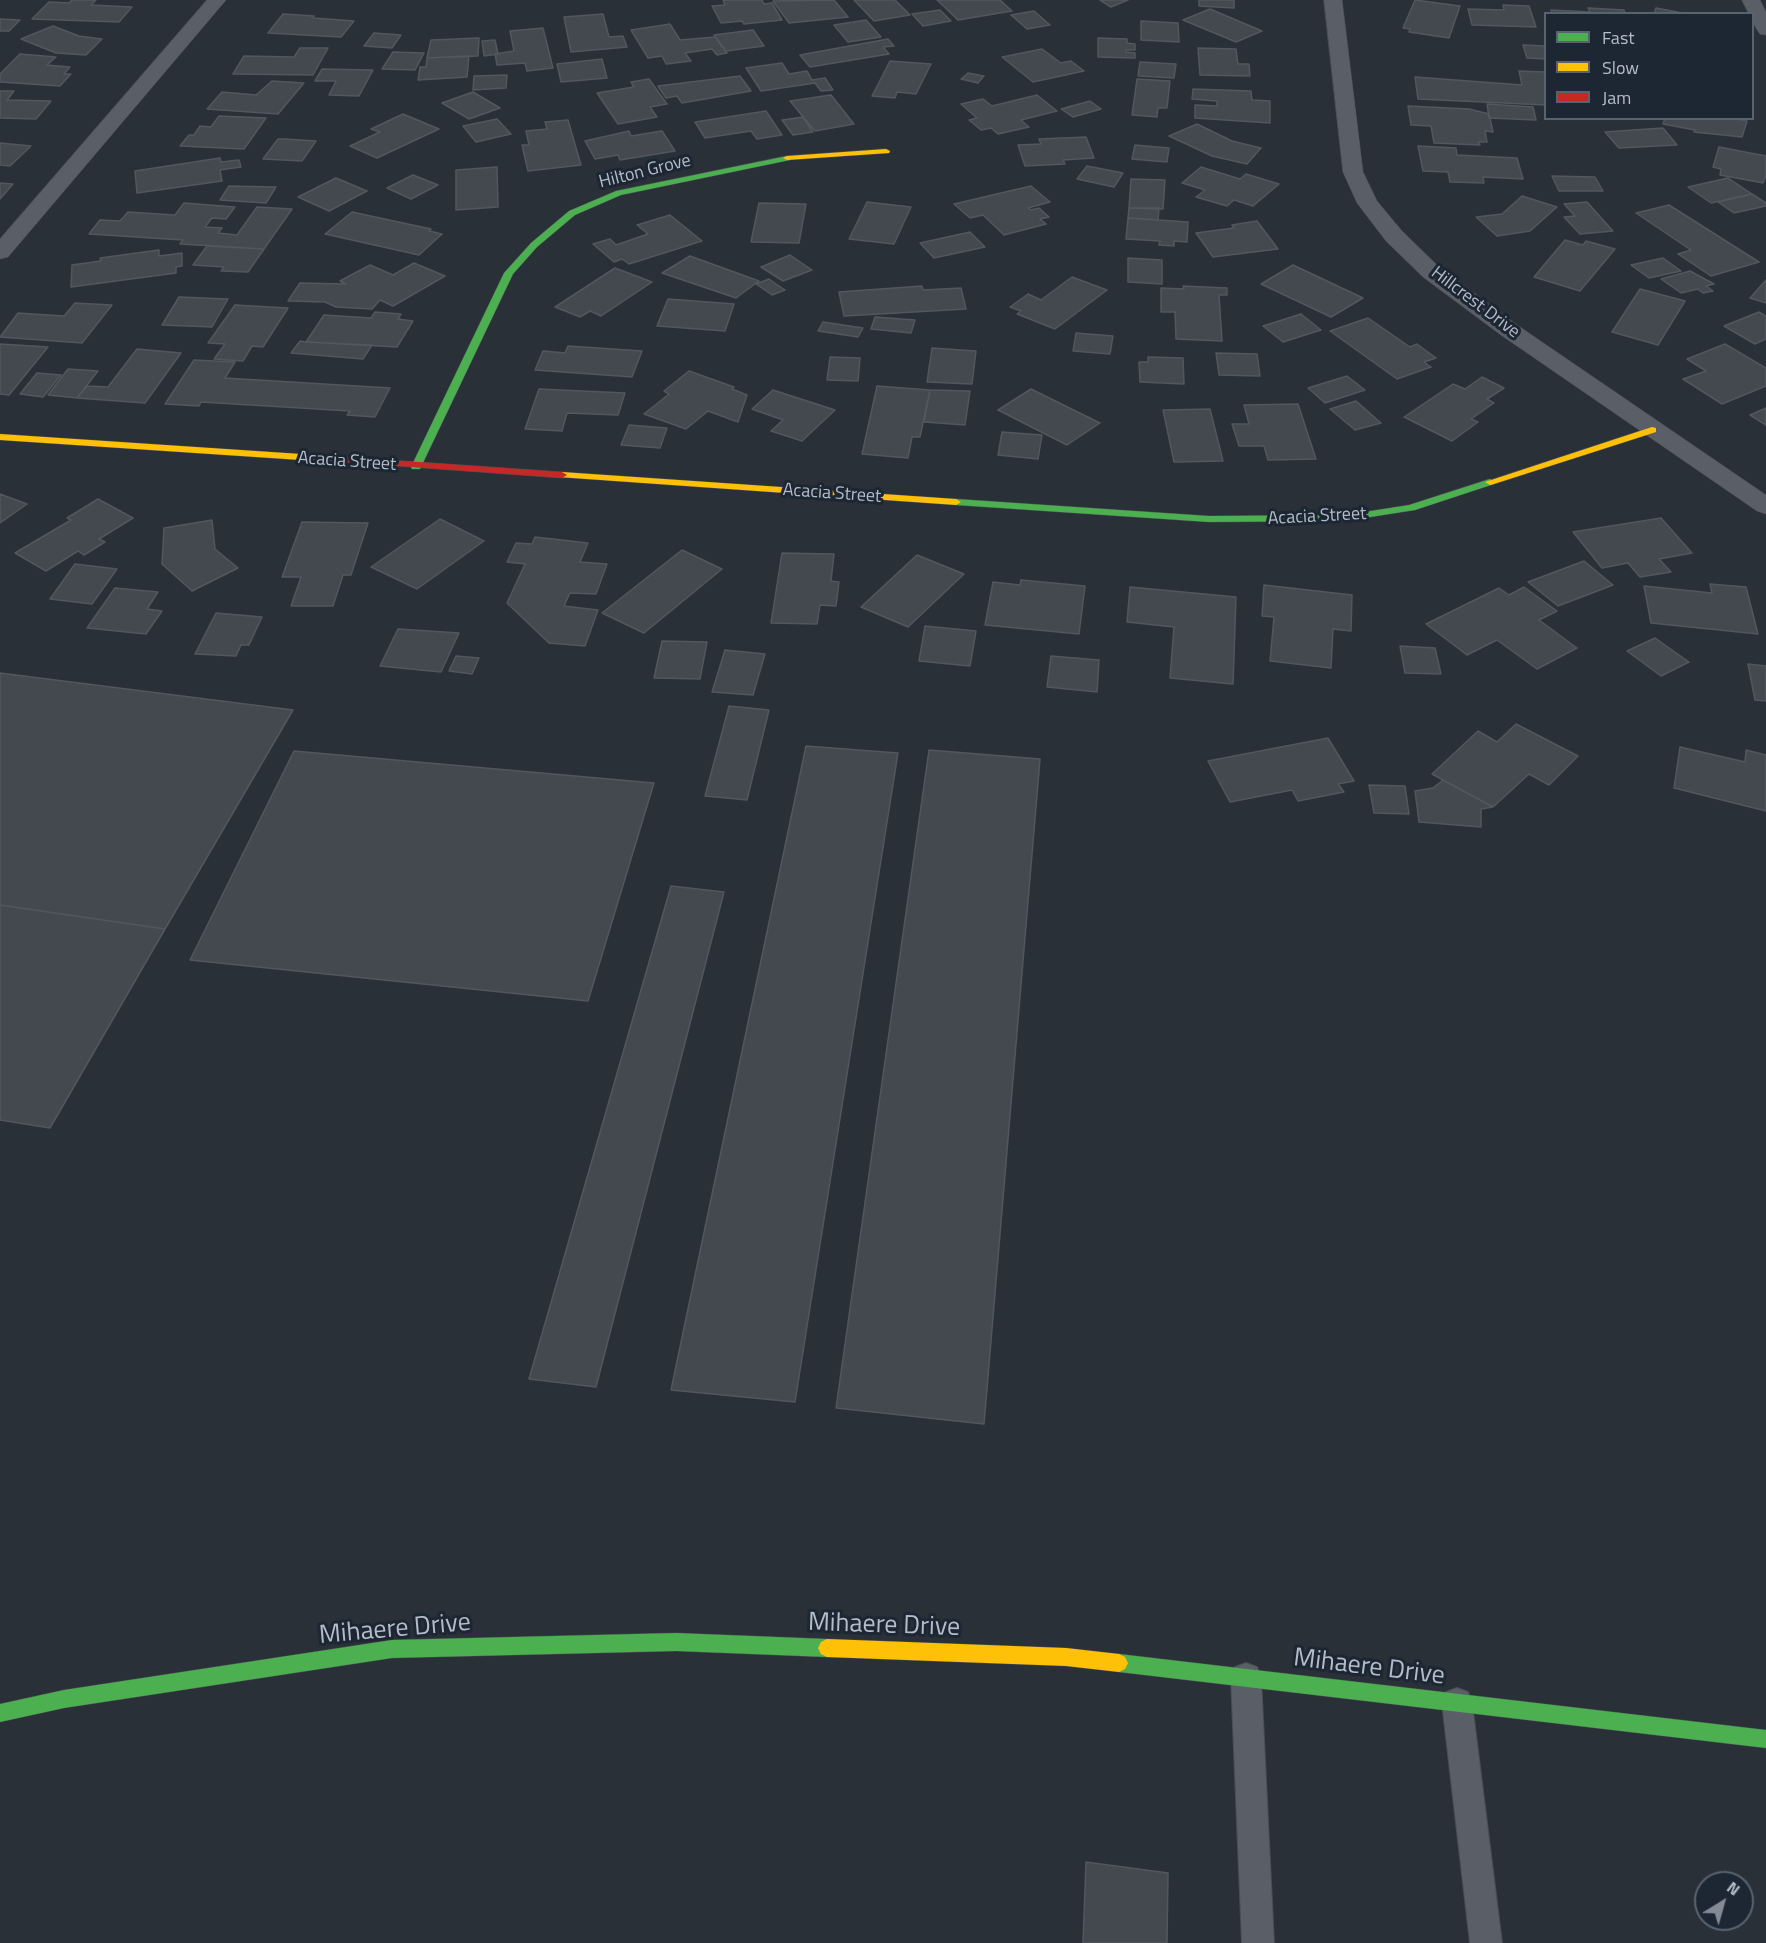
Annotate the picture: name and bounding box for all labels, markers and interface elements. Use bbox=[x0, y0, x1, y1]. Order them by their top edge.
legend bbox=[1544, 12, 1754, 120]
text: Fast bbox=[1602, 24, 1635, 51]
text: Slow bbox=[1602, 54, 1639, 81]
text: Jam bbox=[1602, 84, 1631, 111]
street label: Hilton Grove bbox=[597, 150, 693, 194]
street label: Hillcrest Drive bbox=[1426, 263, 1524, 343]
street label: Acacia Street bbox=[297, 448, 397, 476]
street label: Acacia Street bbox=[782, 480, 882, 508]
street label: Acacia Street bbox=[1267, 504, 1367, 530]
street label: Mihaere Drive bbox=[318, 1608, 472, 1652]
street label: Mihaere Drive bbox=[807, 1608, 961, 1644]
street label: Mihaere Drive bbox=[1292, 1643, 1446, 1693]
north arrow bbox=[1694, 1871, 1754, 1931]
text: N bbox=[1722, 1875, 1745, 1901]

